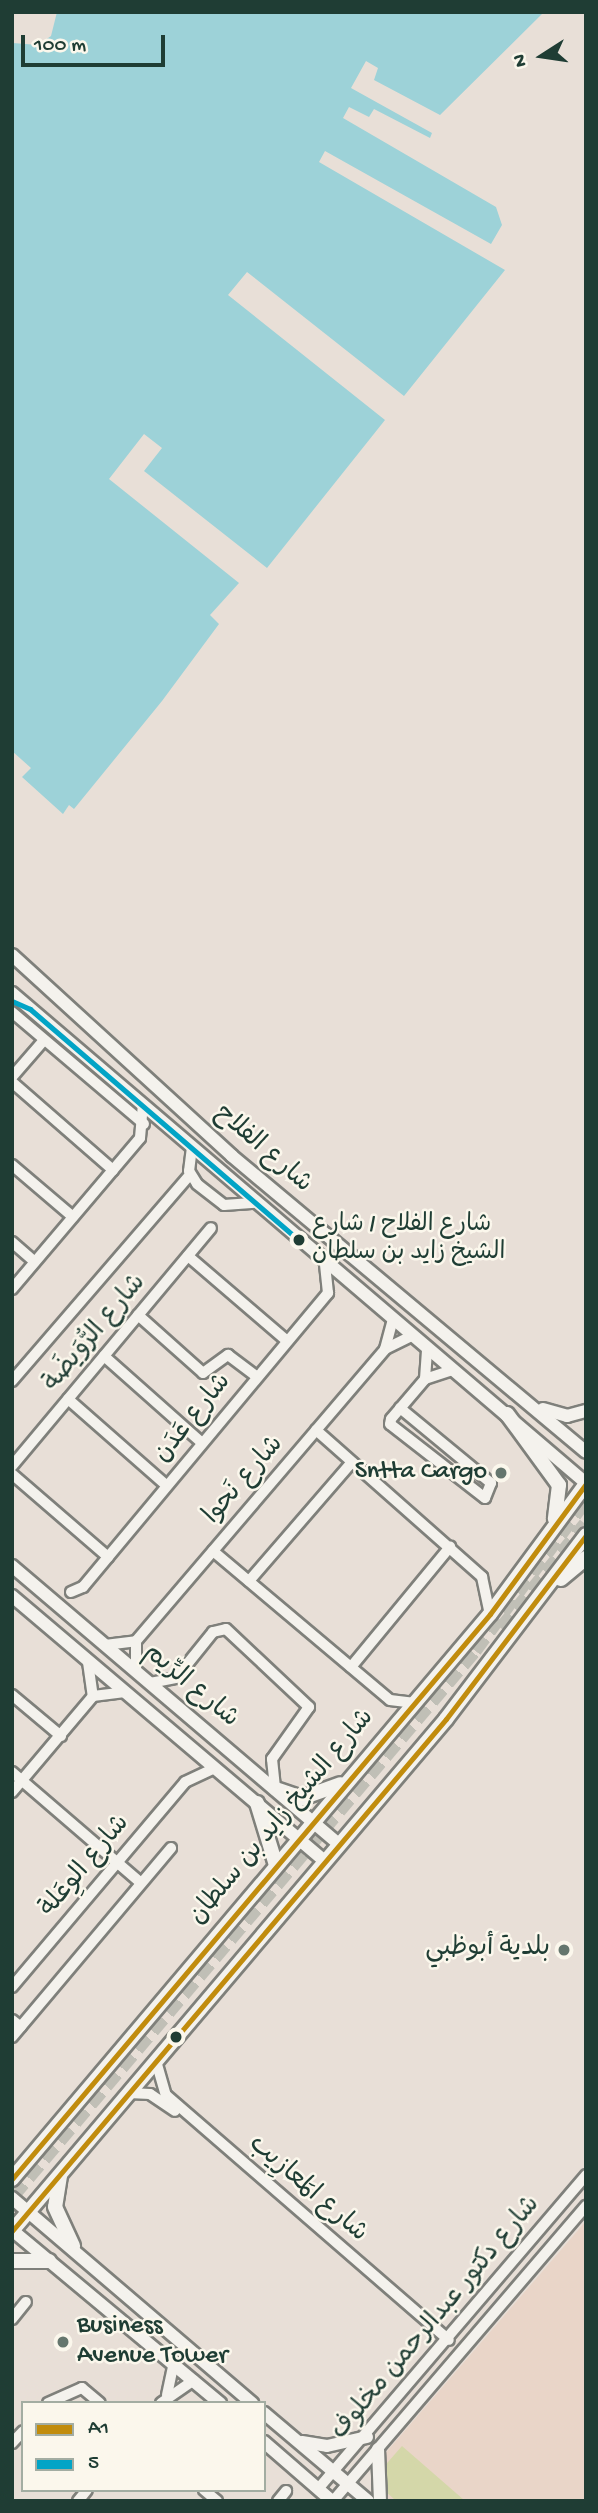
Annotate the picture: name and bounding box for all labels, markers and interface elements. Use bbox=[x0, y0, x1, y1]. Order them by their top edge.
scale bar bbox=[24, 21, 168, 65]
north arrow bbox=[507, 21, 577, 91]
text: 100 m bbox=[34, 34, 86, 59]
text: N bbox=[508, 52, 534, 69]
street label: شارع الفلاح bbox=[207, 1099, 317, 1201]
place label: شارع الفلاح / شارع الشيخ زايد بن سلطان bbox=[312, 1212, 505, 1268]
marker: شارع الفلاح / شارع الشيخ زايد بن سلطان bbox=[292, 1233, 306, 1247]
street label: شارع الرُّوَيضَة bbox=[38, 1269, 154, 1399]
street label: شارع عَدَن bbox=[148, 1368, 240, 1470]
street label: شارع نَحوا bbox=[198, 1431, 292, 1531]
place label: Sntta Cargo bbox=[355, 1457, 487, 1489]
marker: Sntta Cargo bbox=[493, 1465, 509, 1481]
street label: شارع الرِّيم bbox=[136, 1638, 244, 1736]
street label: شارع الشيخ زايد بن سلطان bbox=[184, 1704, 382, 1932]
street label: شارع الوِعَلة bbox=[34, 1810, 138, 1924]
place label: بلدية أبوظبي bbox=[425, 1934, 550, 1966]
marker: بلدية أبوظبي bbox=[556, 1942, 572, 1958]
unlabelled marker bbox=[169, 2030, 183, 2044]
street label: شارع المَعازِيب bbox=[241, 2130, 373, 2250]
street label: شارع دكتور عبدالرحمن مخلوف bbox=[326, 2191, 548, 2447]
place label: Business Avenue Tower bbox=[77, 2311, 228, 2372]
marker: Business Avenue Tower bbox=[55, 2334, 71, 2350]
legend bbox=[21, 2401, 266, 2492]
text: A1 bbox=[88, 2417, 109, 2442]
text: 5 bbox=[88, 2452, 99, 2477]

